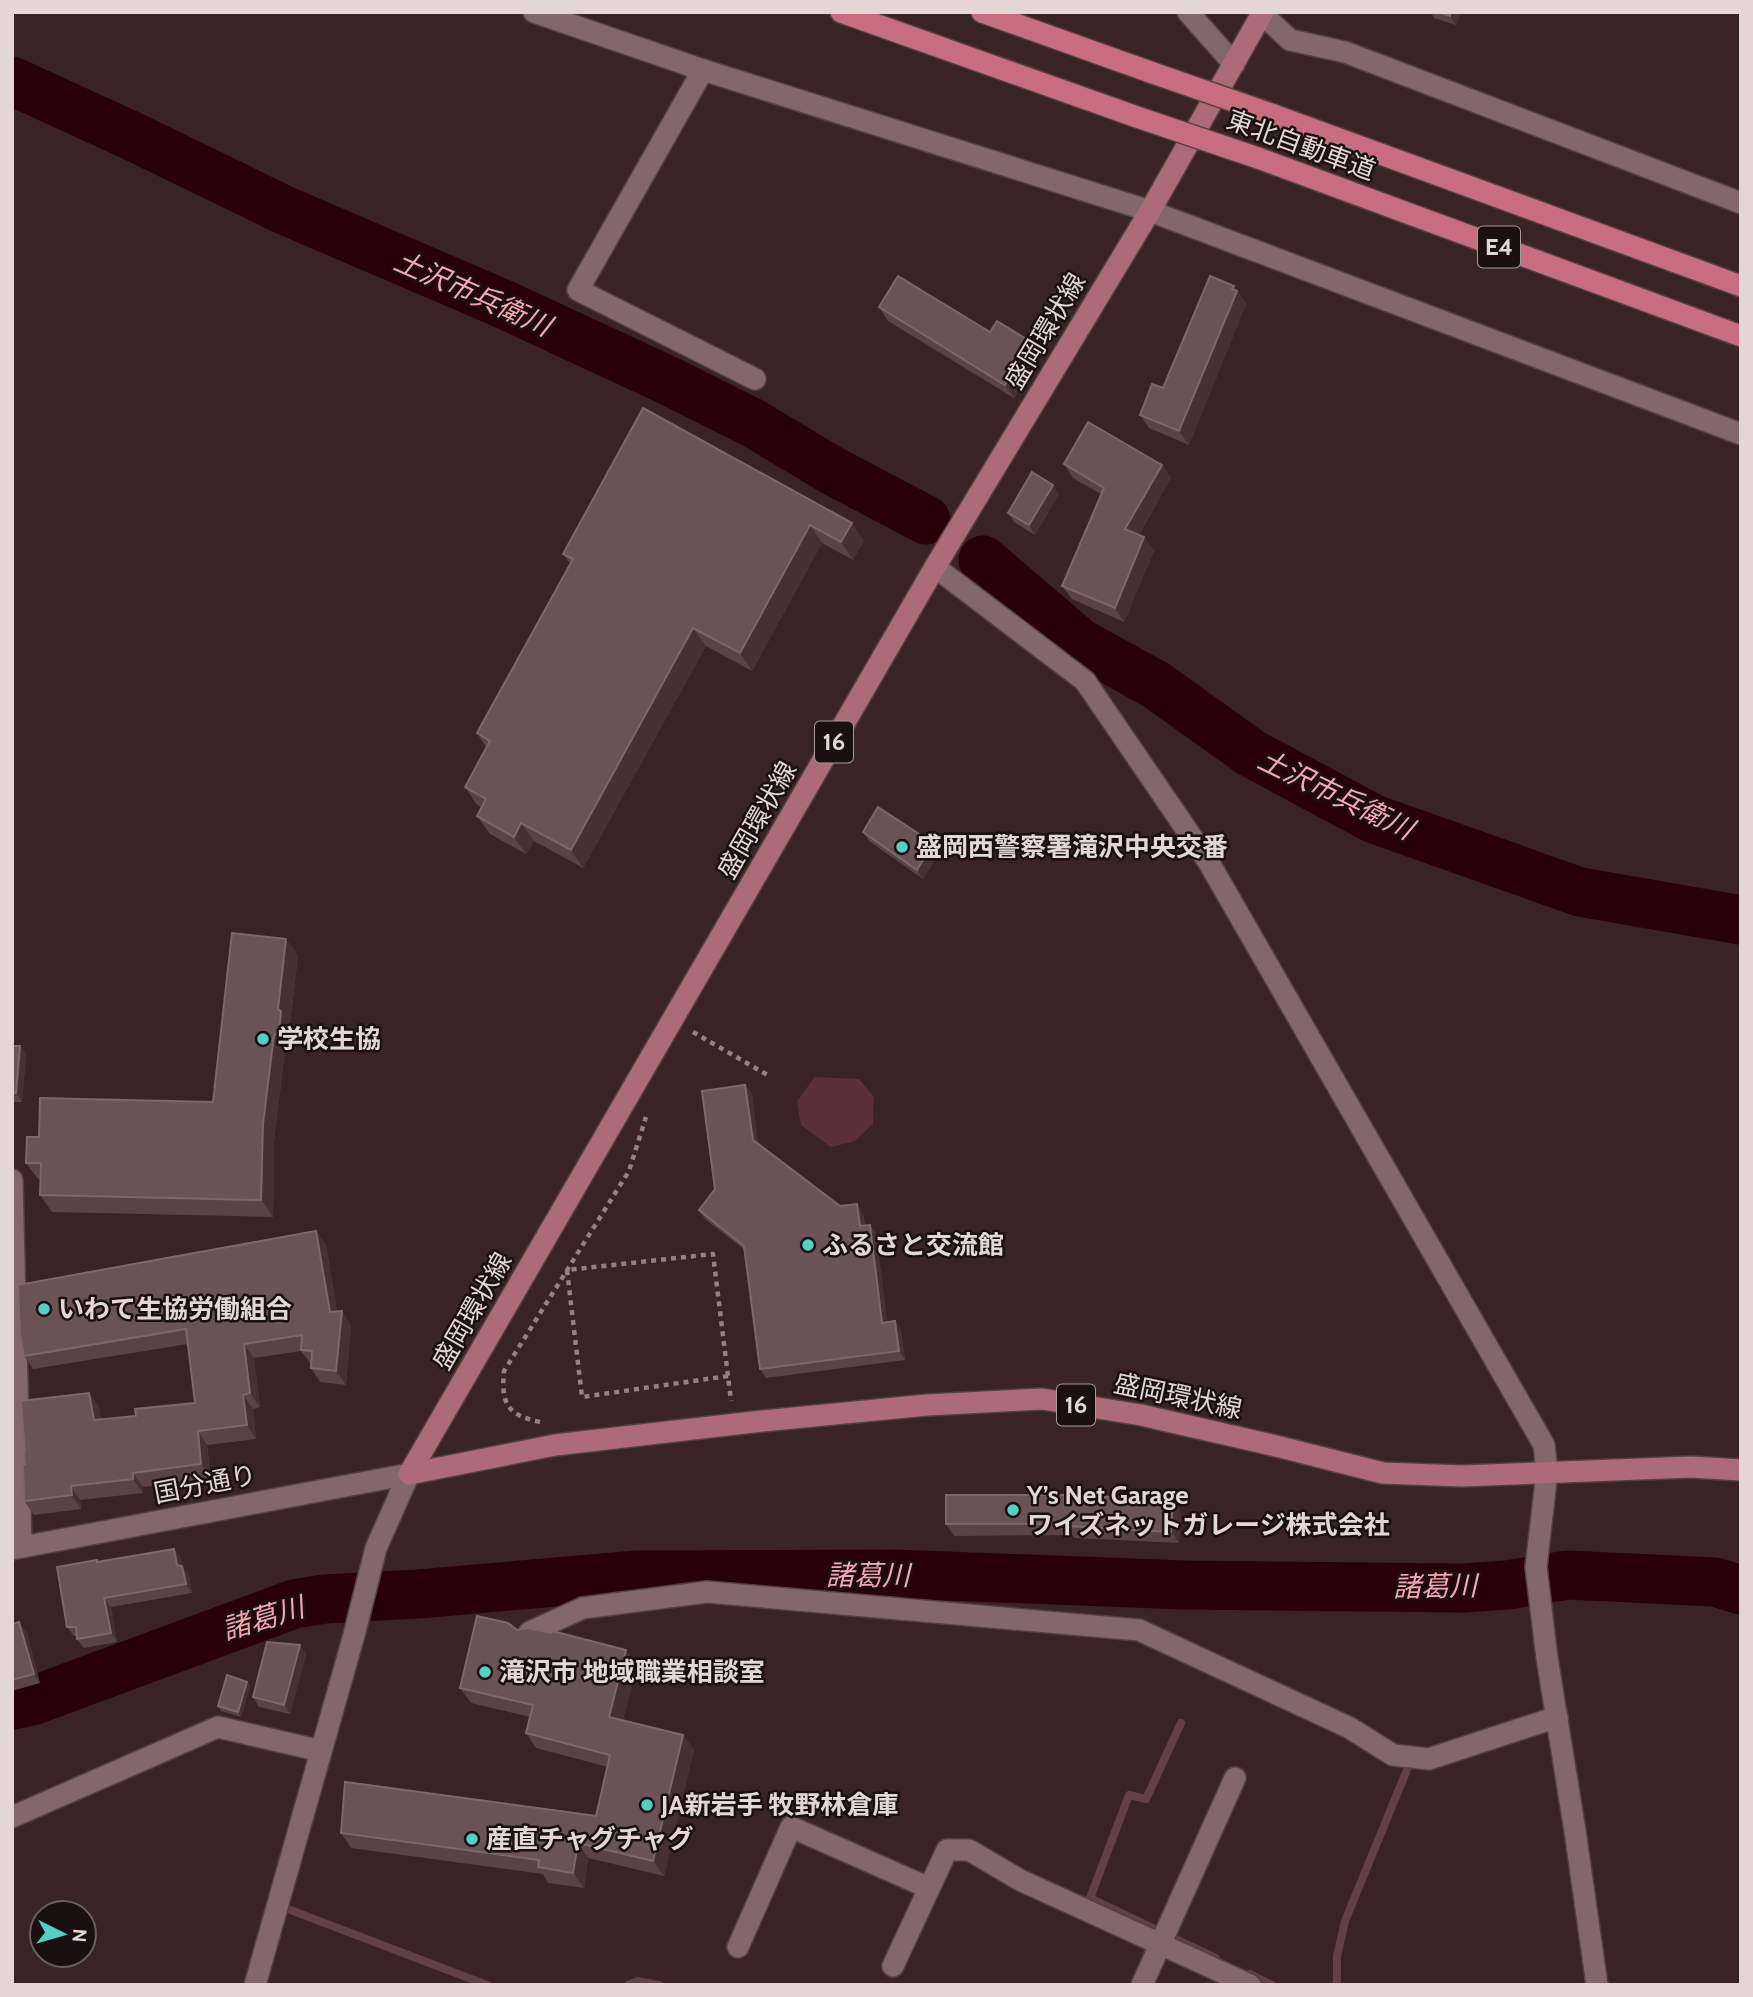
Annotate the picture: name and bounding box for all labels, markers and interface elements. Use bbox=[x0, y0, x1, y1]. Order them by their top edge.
street label: 東北自動車道 bbox=[1222, 103, 1380, 187]
road number: E4 bbox=[1478, 226, 1520, 268]
water label: 土沢市兵衛川 bbox=[389, 243, 559, 344]
street label: 盛岡環状線 bbox=[998, 267, 1092, 395]
road number: 16 bbox=[815, 722, 853, 762]
water label: 土沢市兵衛川 bbox=[1253, 742, 1422, 847]
street label: 盛岡環状線 bbox=[711, 756, 803, 884]
place label: 盛岡西警察署滝沢中央交番 bbox=[916, 831, 1228, 863]
marker: 盛岡西警察署滝沢中央交番 bbox=[894, 839, 910, 855]
place label: 学校生協 bbox=[277, 1023, 381, 1055]
marker: 学校生協 bbox=[255, 1031, 271, 1047]
place label: ふるさと交流館 bbox=[822, 1229, 1004, 1261]
marker: ふるさと交流館 bbox=[800, 1237, 816, 1253]
street label: 盛岡環状線 bbox=[426, 1247, 518, 1375]
place label: いわて生協労働組合 bbox=[58, 1293, 292, 1325]
marker: いわて生協労働組合 bbox=[36, 1301, 52, 1317]
street label: 盛岡環状線 bbox=[1111, 1367, 1245, 1425]
road number: 16 bbox=[1057, 1385, 1095, 1426]
street label: 国分通り bbox=[151, 1458, 259, 1510]
place label: Y’s Net Garage ワイズネットガレージ株式会社 bbox=[1026, 1479, 1390, 1541]
marker: Y’s Net Garage ワイズネットガレージ株式会社 bbox=[1005, 1502, 1021, 1518]
water label: 諸葛川 bbox=[826, 1558, 913, 1592]
water label: 諸葛川 bbox=[1393, 1568, 1480, 1604]
water label: 諸葛川 bbox=[218, 1589, 311, 1647]
place label: 滝沢市 地域職業相談室 bbox=[499, 1656, 765, 1688]
marker: 滝沢市 地域職業相談室 bbox=[477, 1664, 493, 1680]
place label: JA新岩手 牧野林倉庫 bbox=[660, 1789, 898, 1821]
marker: JA新岩手 牧野林倉庫 bbox=[639, 1797, 655, 1813]
place label: 産直チャグチャグ bbox=[486, 1823, 693, 1855]
marker: 産直チャグチャグ bbox=[464, 1831, 480, 1847]
north arrow bbox=[28, 1899, 98, 1969]
text: N bbox=[67, 1928, 91, 1943]

